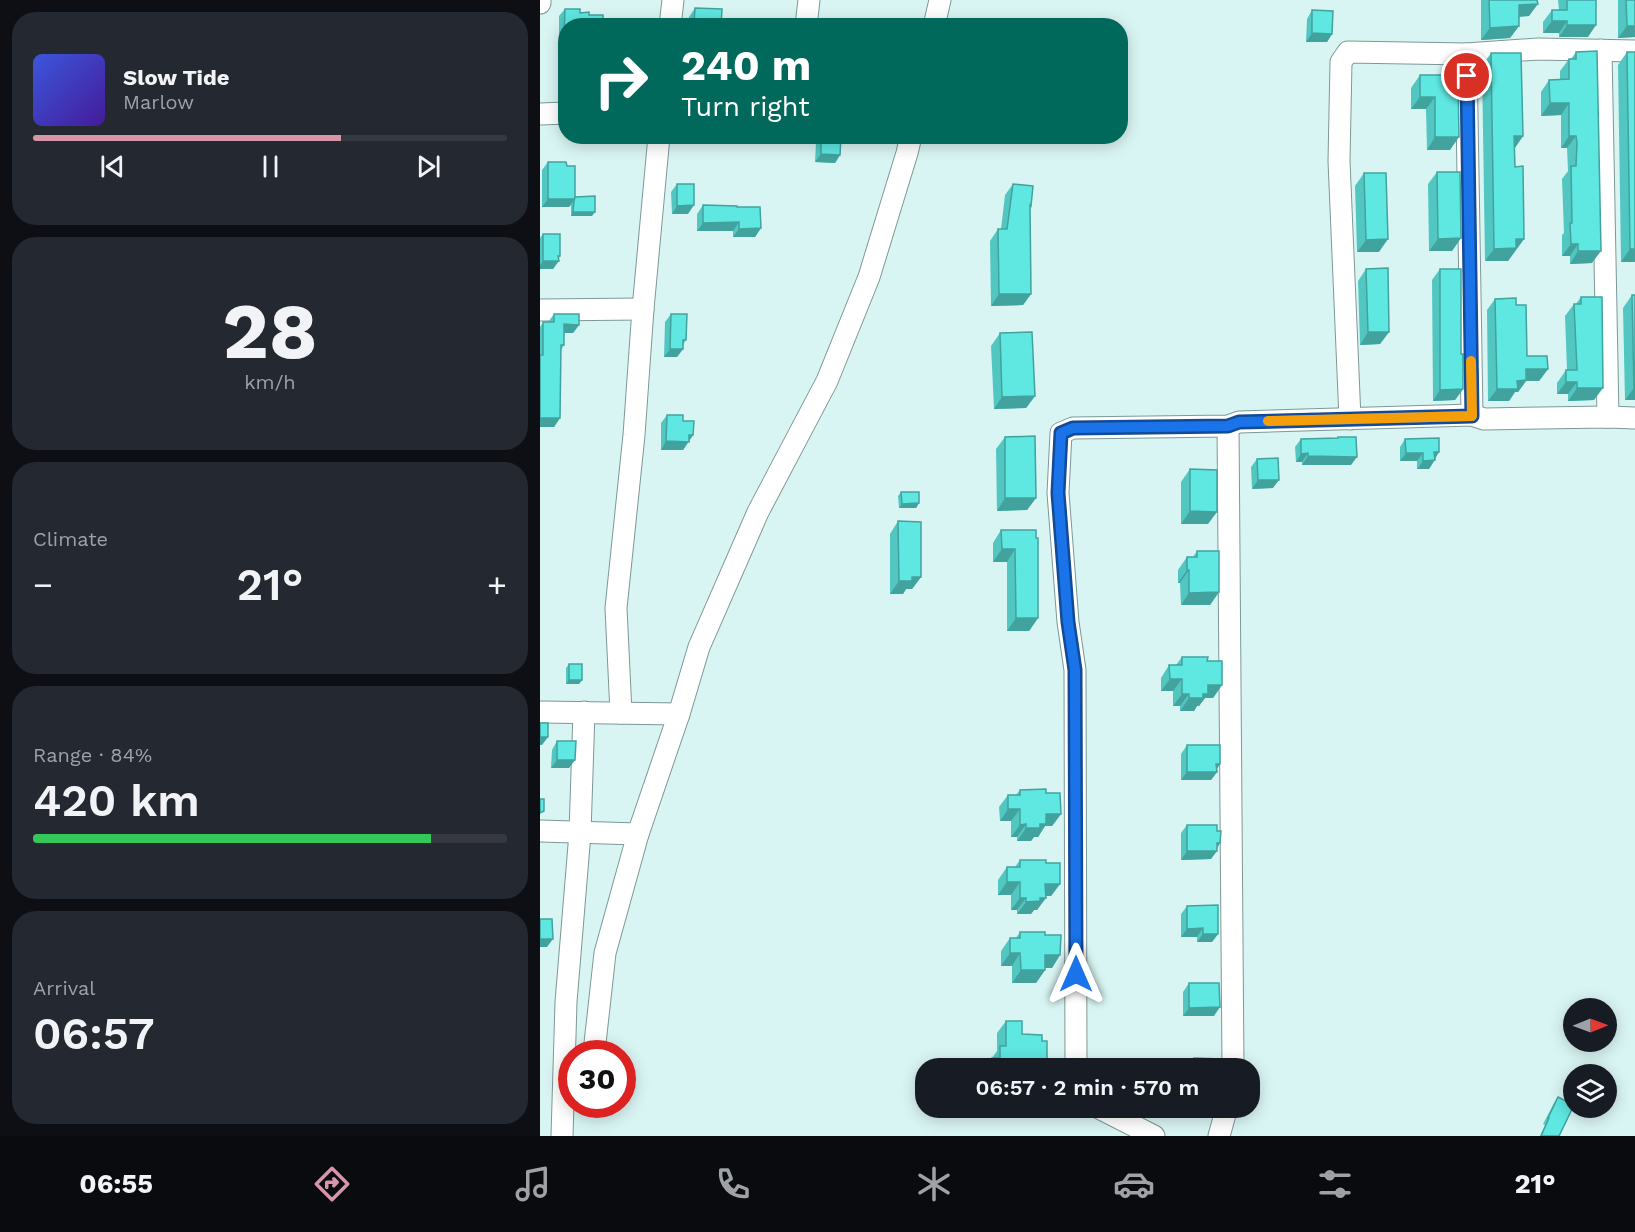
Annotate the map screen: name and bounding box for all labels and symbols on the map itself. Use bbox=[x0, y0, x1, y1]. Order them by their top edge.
pin bbox=[1441, 50, 1492, 101]
position arrow bbox=[1044, 942, 1108, 1006]
north arrow bbox=[1563, 998, 1617, 1052]
speed limit sign: 30 bbox=[558, 1040, 636, 1118]

